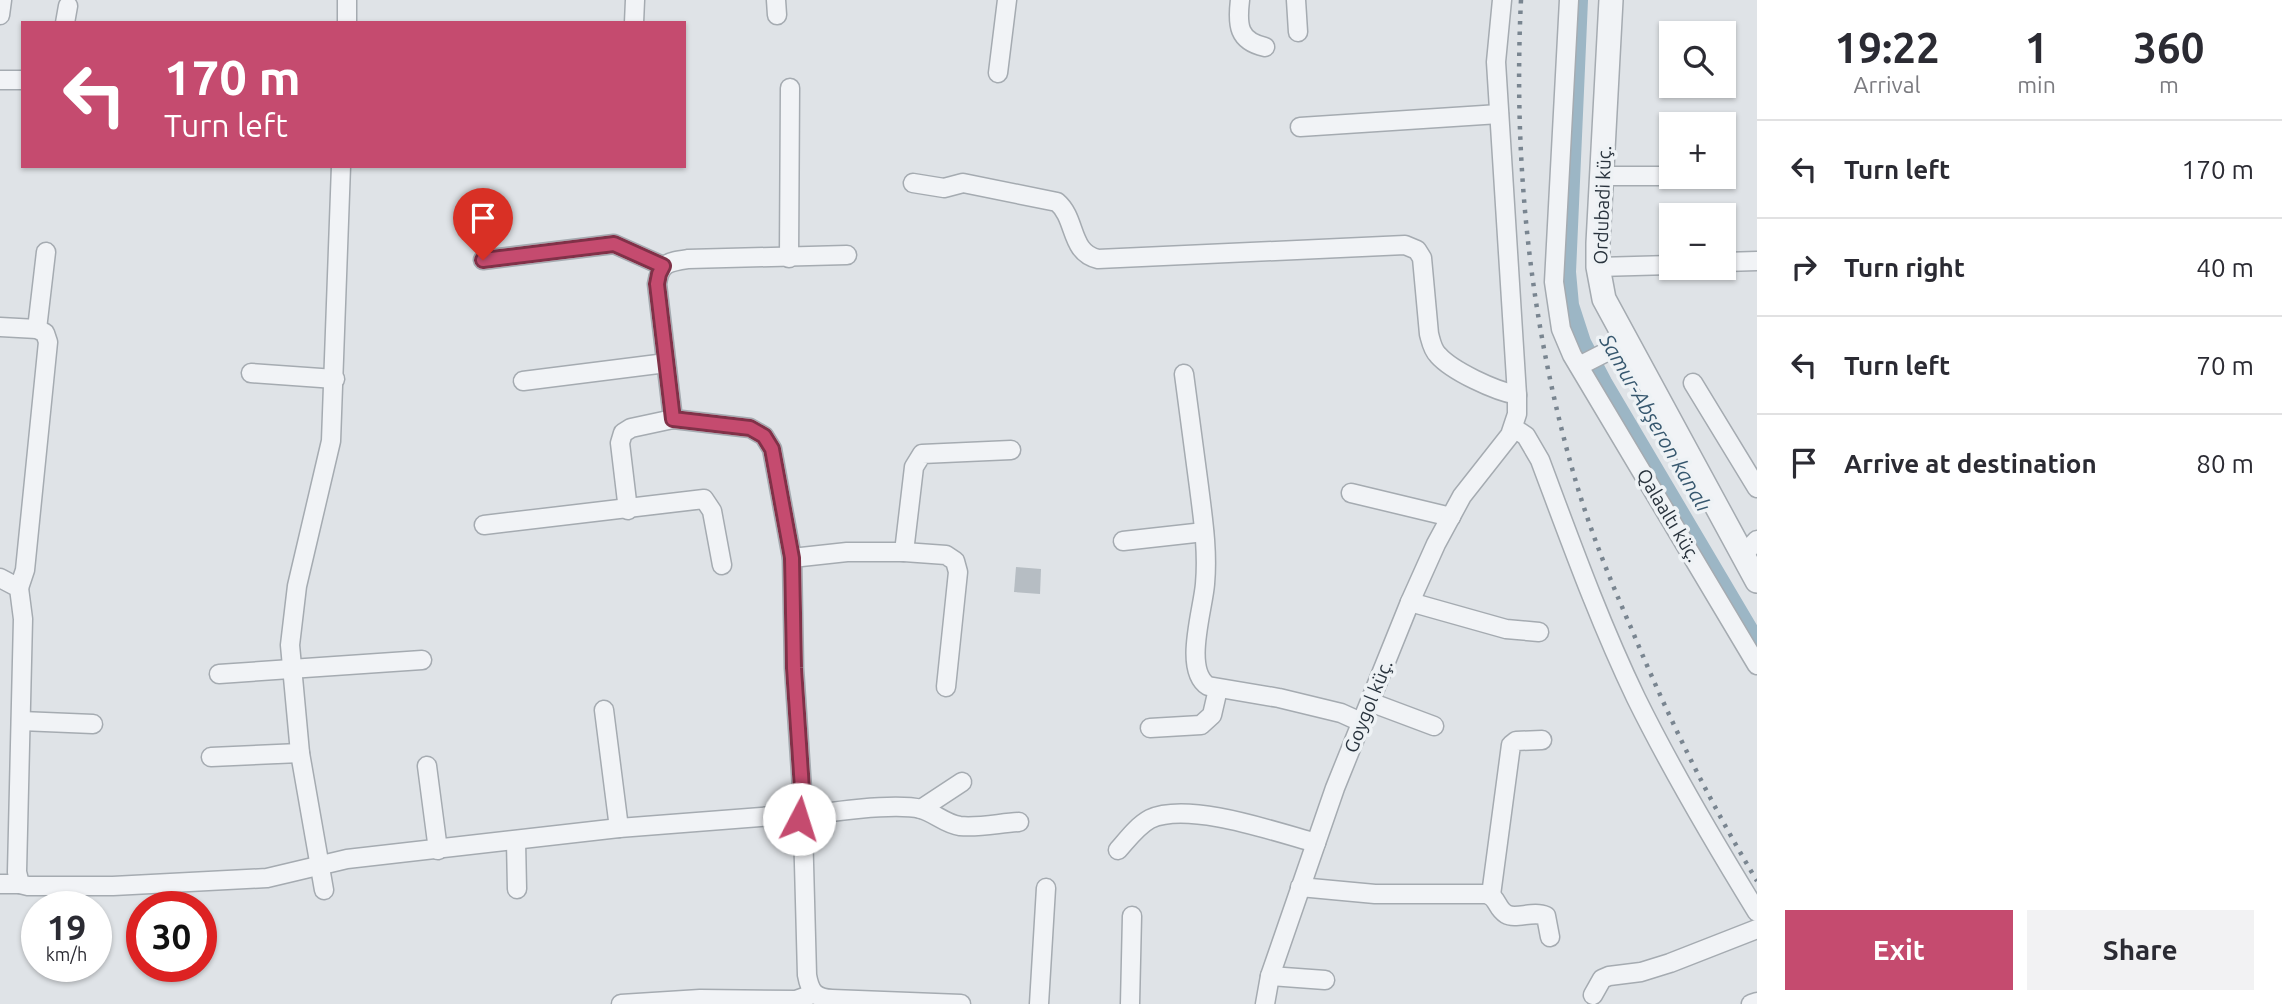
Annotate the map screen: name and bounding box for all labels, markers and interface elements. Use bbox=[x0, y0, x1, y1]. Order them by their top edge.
map controls bbox=[1659, 21, 1736, 280]
button: search bbox=[1659, 21, 1736, 98]
text: 19:22 bbox=[1835, 24, 1940, 71]
text: 1 bbox=[2025, 24, 2048, 71]
text: 360 bbox=[2133, 24, 2204, 71]
icon: left bbox=[49, 49, 140, 140]
text: 170 m bbox=[164, 49, 301, 104]
text: Arrival bbox=[1854, 72, 1921, 97]
text: min bbox=[2017, 72, 2056, 97]
text: m bbox=[2159, 72, 2179, 97]
text: Turn left bbox=[164, 107, 288, 143]
button: + bbox=[1659, 112, 1736, 189]
street label: Ordubadi küç. bbox=[1589, 145, 1615, 265]
icon: left bbox=[1785, 150, 1823, 188]
text: Turn left bbox=[1844, 155, 1950, 184]
text: 170 m bbox=[2182, 155, 2254, 184]
pin bbox=[453, 188, 513, 260]
icon: arrive bbox=[464, 199, 502, 237]
button: − bbox=[1659, 203, 1736, 280]
icon: right bbox=[1785, 248, 1823, 286]
text: Turn right bbox=[1844, 253, 1965, 282]
text: 40 m bbox=[2196, 253, 2254, 282]
water label: Samur-Abşeron kanalı bbox=[1595, 329, 1716, 515]
icon: left bbox=[1785, 346, 1823, 384]
text: Turn left bbox=[1844, 351, 1950, 380]
text: 70 m bbox=[2196, 351, 2254, 380]
icon: arrive bbox=[1785, 444, 1823, 482]
text: Arrive at destination bbox=[1844, 449, 2097, 478]
text: 80 m bbox=[2196, 449, 2254, 478]
street label: Qalaaltı küç. bbox=[1633, 464, 1705, 566]
street label: Goygol küç. bbox=[1339, 656, 1397, 756]
position arrow bbox=[762, 782, 836, 856]
speed limit sign: 30 bbox=[126, 891, 217, 982]
text: 19 bbox=[47, 907, 86, 947]
button: Exit bbox=[1785, 910, 2013, 990]
button: Share bbox=[2027, 910, 2254, 990]
text: km/h bbox=[46, 944, 87, 964]

